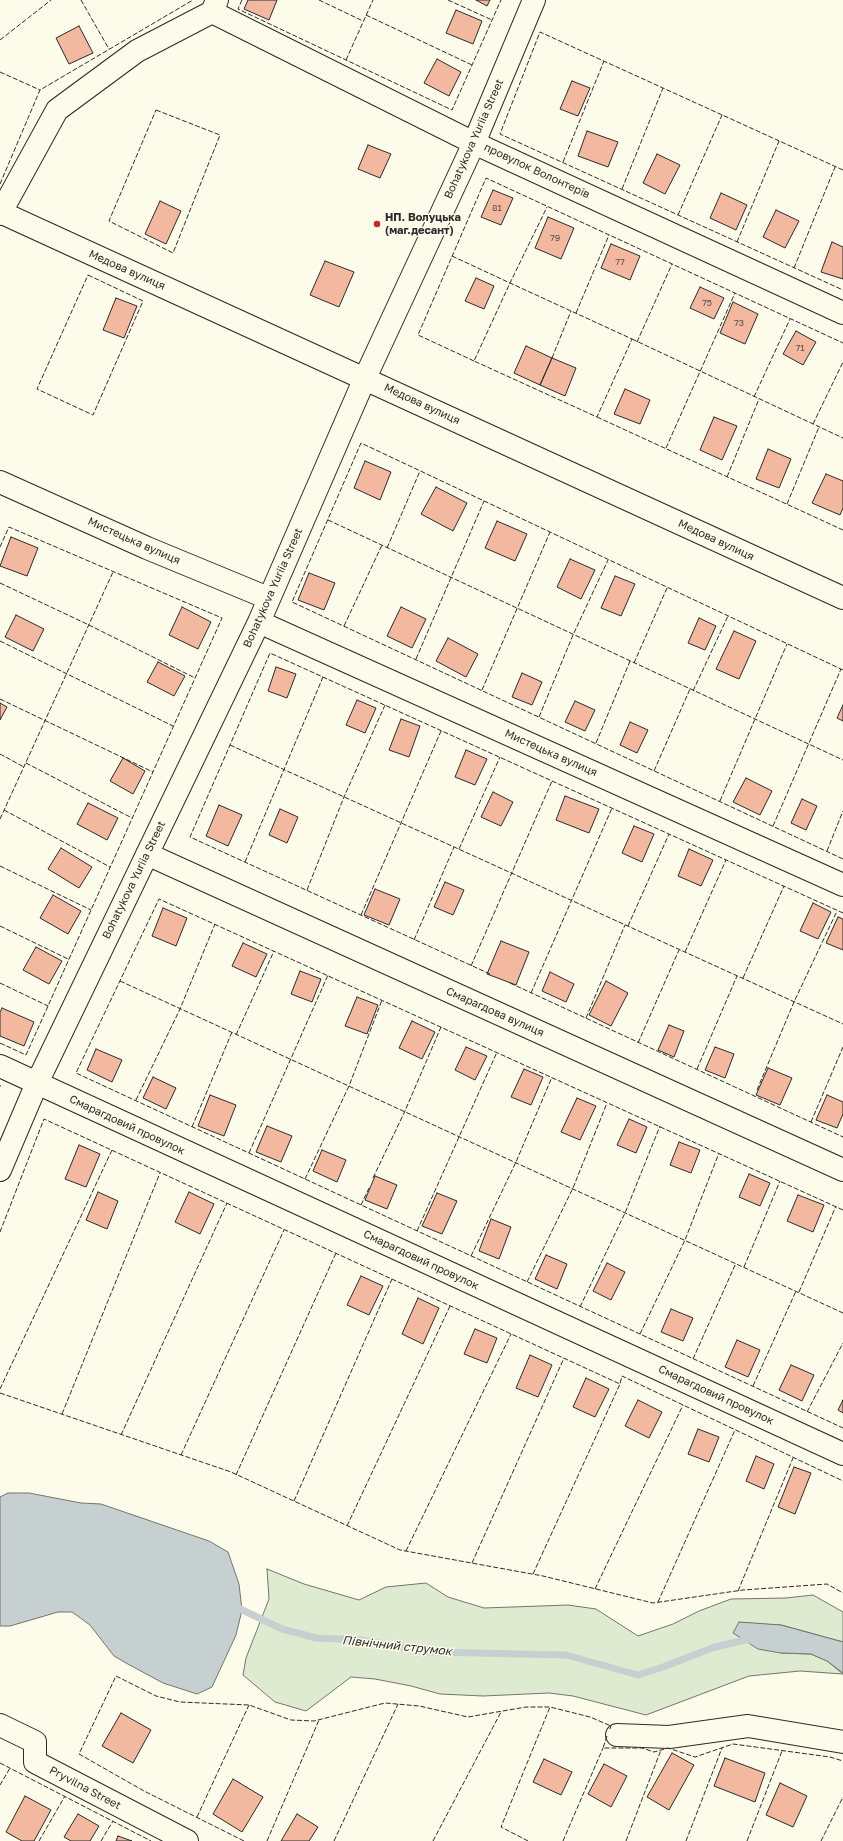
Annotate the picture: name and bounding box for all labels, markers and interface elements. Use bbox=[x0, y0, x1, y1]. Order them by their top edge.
street label: Bohatykova Yuriia Street bbox=[442, 77, 506, 201]
street label: провулок Волонтерів bbox=[482, 141, 592, 201]
house number: 81 bbox=[492, 203, 502, 213]
place label: НП. Волуцька (маг.десант) bbox=[385, 211, 461, 237]
marker: НП. Волуцька (маг.десант) bbox=[372, 219, 382, 229]
house number: 79 bbox=[550, 233, 560, 243]
street label: Медова вулиця bbox=[87, 247, 167, 293]
house number: 77 bbox=[615, 257, 625, 267]
house number: 75 bbox=[702, 298, 712, 308]
house number: 73 bbox=[734, 318, 744, 328]
house number: 71 bbox=[795, 343, 805, 353]
street label: Медова вулиця bbox=[382, 381, 462, 427]
street label: Мистецька вулиця bbox=[86, 515, 182, 567]
street label: Медова вулиця bbox=[676, 517, 756, 563]
street label: Bohatykova Yuriia Street bbox=[241, 526, 305, 650]
street label: Мистецька вулиця bbox=[503, 727, 599, 779]
street label: Bohatykova Yuriia Street bbox=[100, 819, 168, 941]
street label: Смарагдова вулиця bbox=[444, 984, 546, 1040]
street label: Смарагдовий провулок bbox=[67, 1092, 187, 1158]
street label: Смарагдовий провулок bbox=[361, 1227, 481, 1293]
street label: Смарагдовий провулок bbox=[656, 1362, 776, 1428]
water label: Північний струмок bbox=[341, 1633, 453, 1659]
street label: Pryvilna Street bbox=[47, 1764, 123, 1812]

